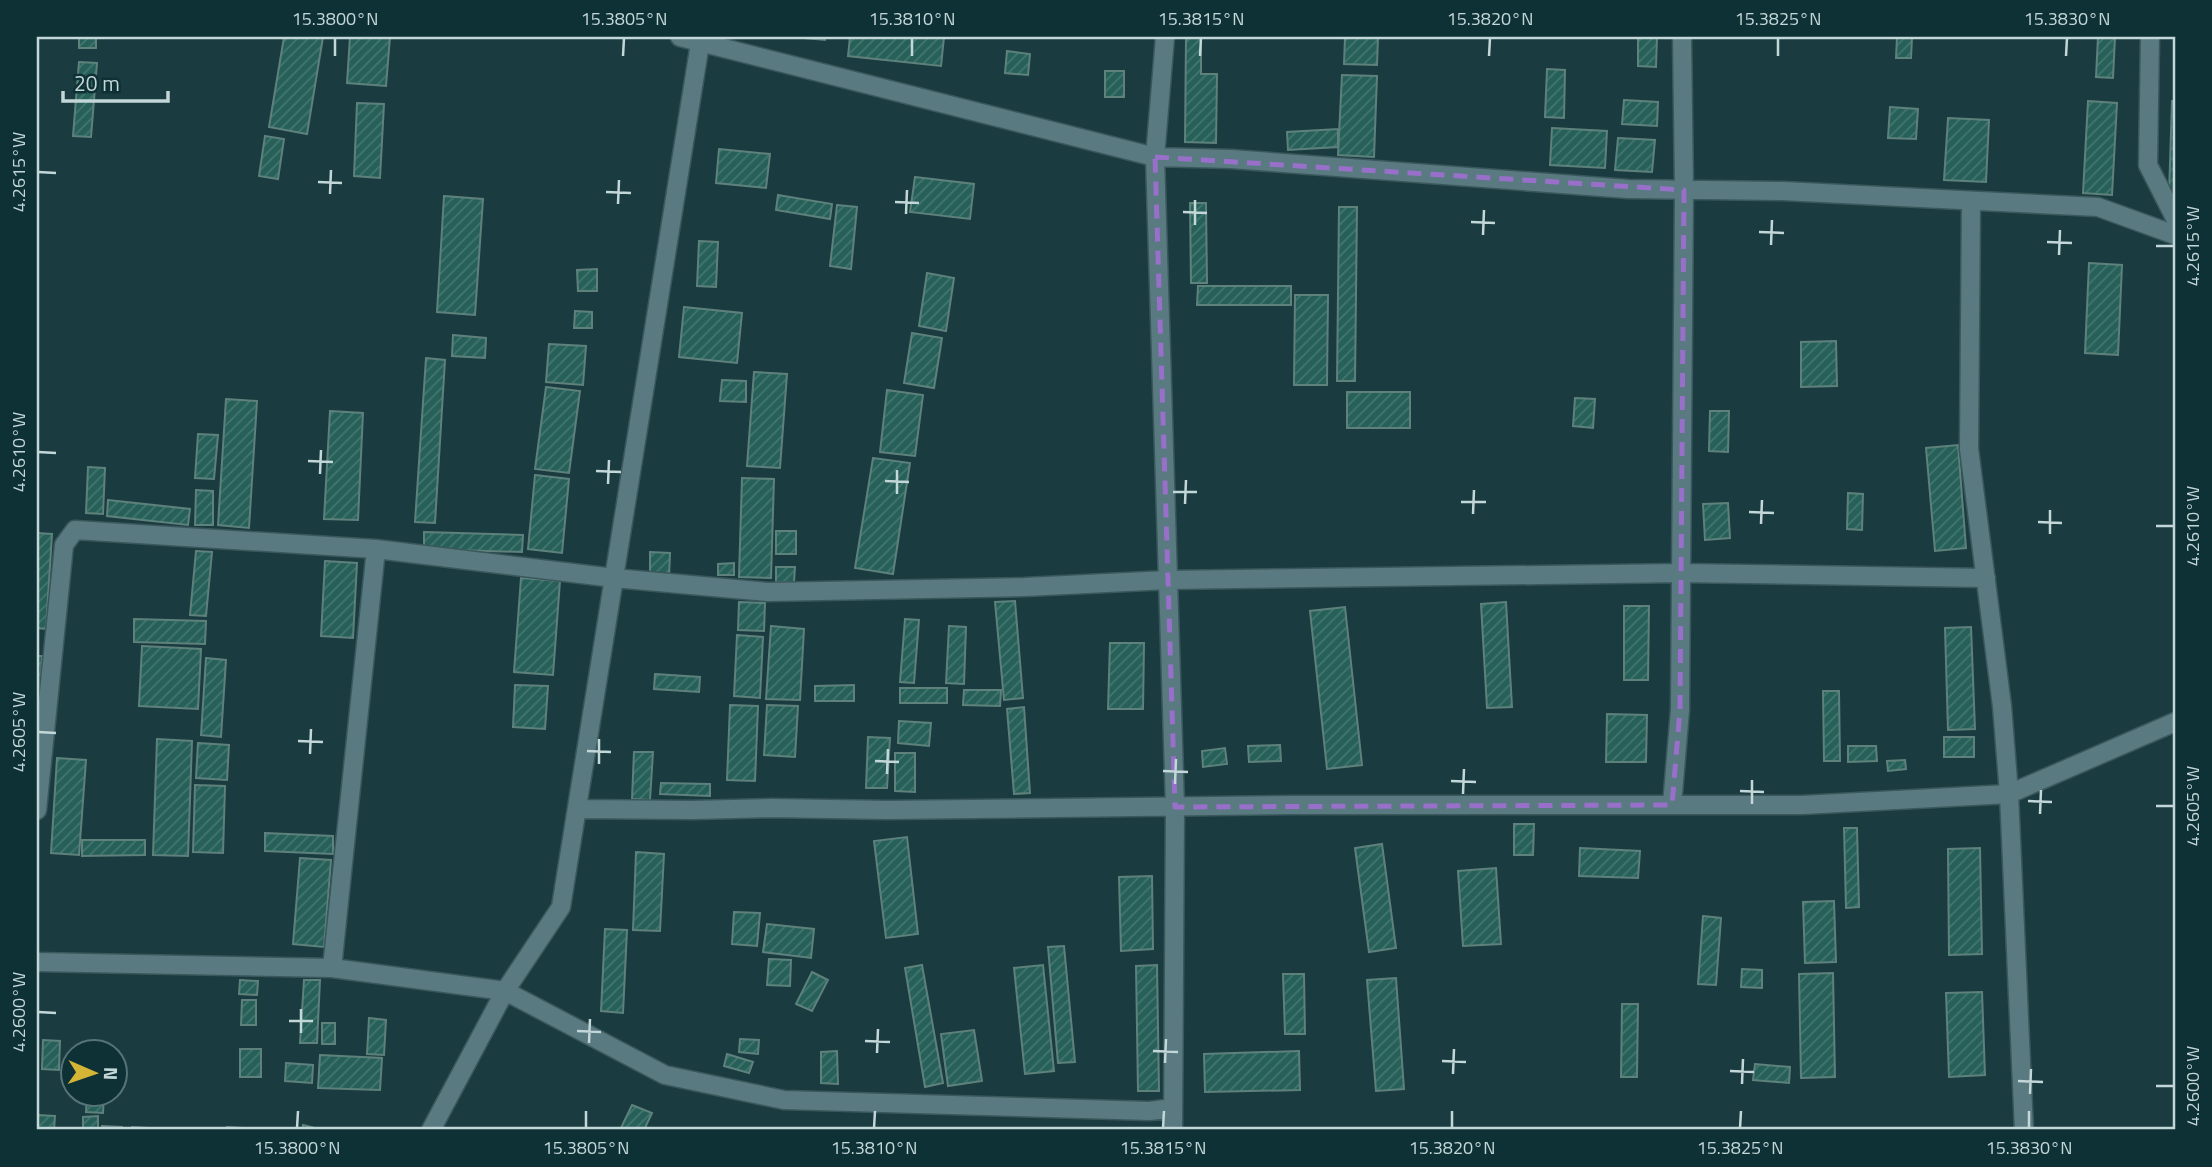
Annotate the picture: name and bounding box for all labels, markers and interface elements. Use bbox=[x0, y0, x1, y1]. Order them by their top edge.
text: 15.3800°N bbox=[292, 5, 378, 32]
text: 15.3805°N bbox=[581, 5, 667, 32]
text: 15.3810°N bbox=[869, 5, 955, 32]
text: 15.3815°N bbox=[1158, 5, 1244, 32]
text: 15.3820°N bbox=[1447, 5, 1533, 32]
text: 15.3825°N bbox=[1735, 5, 1821, 32]
text: 15.3830°N bbox=[2024, 5, 2110, 32]
scale bar bbox=[63, 60, 168, 104]
text: 20 m bbox=[74, 67, 120, 99]
text: 4.2615°W bbox=[5, 132, 32, 212]
text: 4.2615°W bbox=[2179, 206, 2206, 286]
text: 4.2610°W bbox=[5, 412, 32, 492]
text: 4.2610°W bbox=[2179, 486, 2206, 566]
text: 4.2605°W bbox=[5, 692, 32, 772]
text: 4.2605°W bbox=[2179, 766, 2206, 846]
text: 4.2600°W bbox=[5, 972, 32, 1052]
north arrow bbox=[60, 1038, 130, 1108]
text: 4.2600°W bbox=[2179, 1046, 2206, 1126]
text: N bbox=[97, 1067, 126, 1081]
text: 15.3800°N bbox=[254, 1134, 340, 1161]
text: 15.3805°N bbox=[543, 1134, 629, 1161]
text: 15.3810°N bbox=[831, 1134, 917, 1161]
text: 15.3815°N bbox=[1120, 1134, 1206, 1161]
text: 15.3820°N bbox=[1409, 1134, 1495, 1161]
text: 15.3825°N bbox=[1697, 1134, 1783, 1161]
text: 15.3830°N bbox=[1986, 1134, 2072, 1161]

